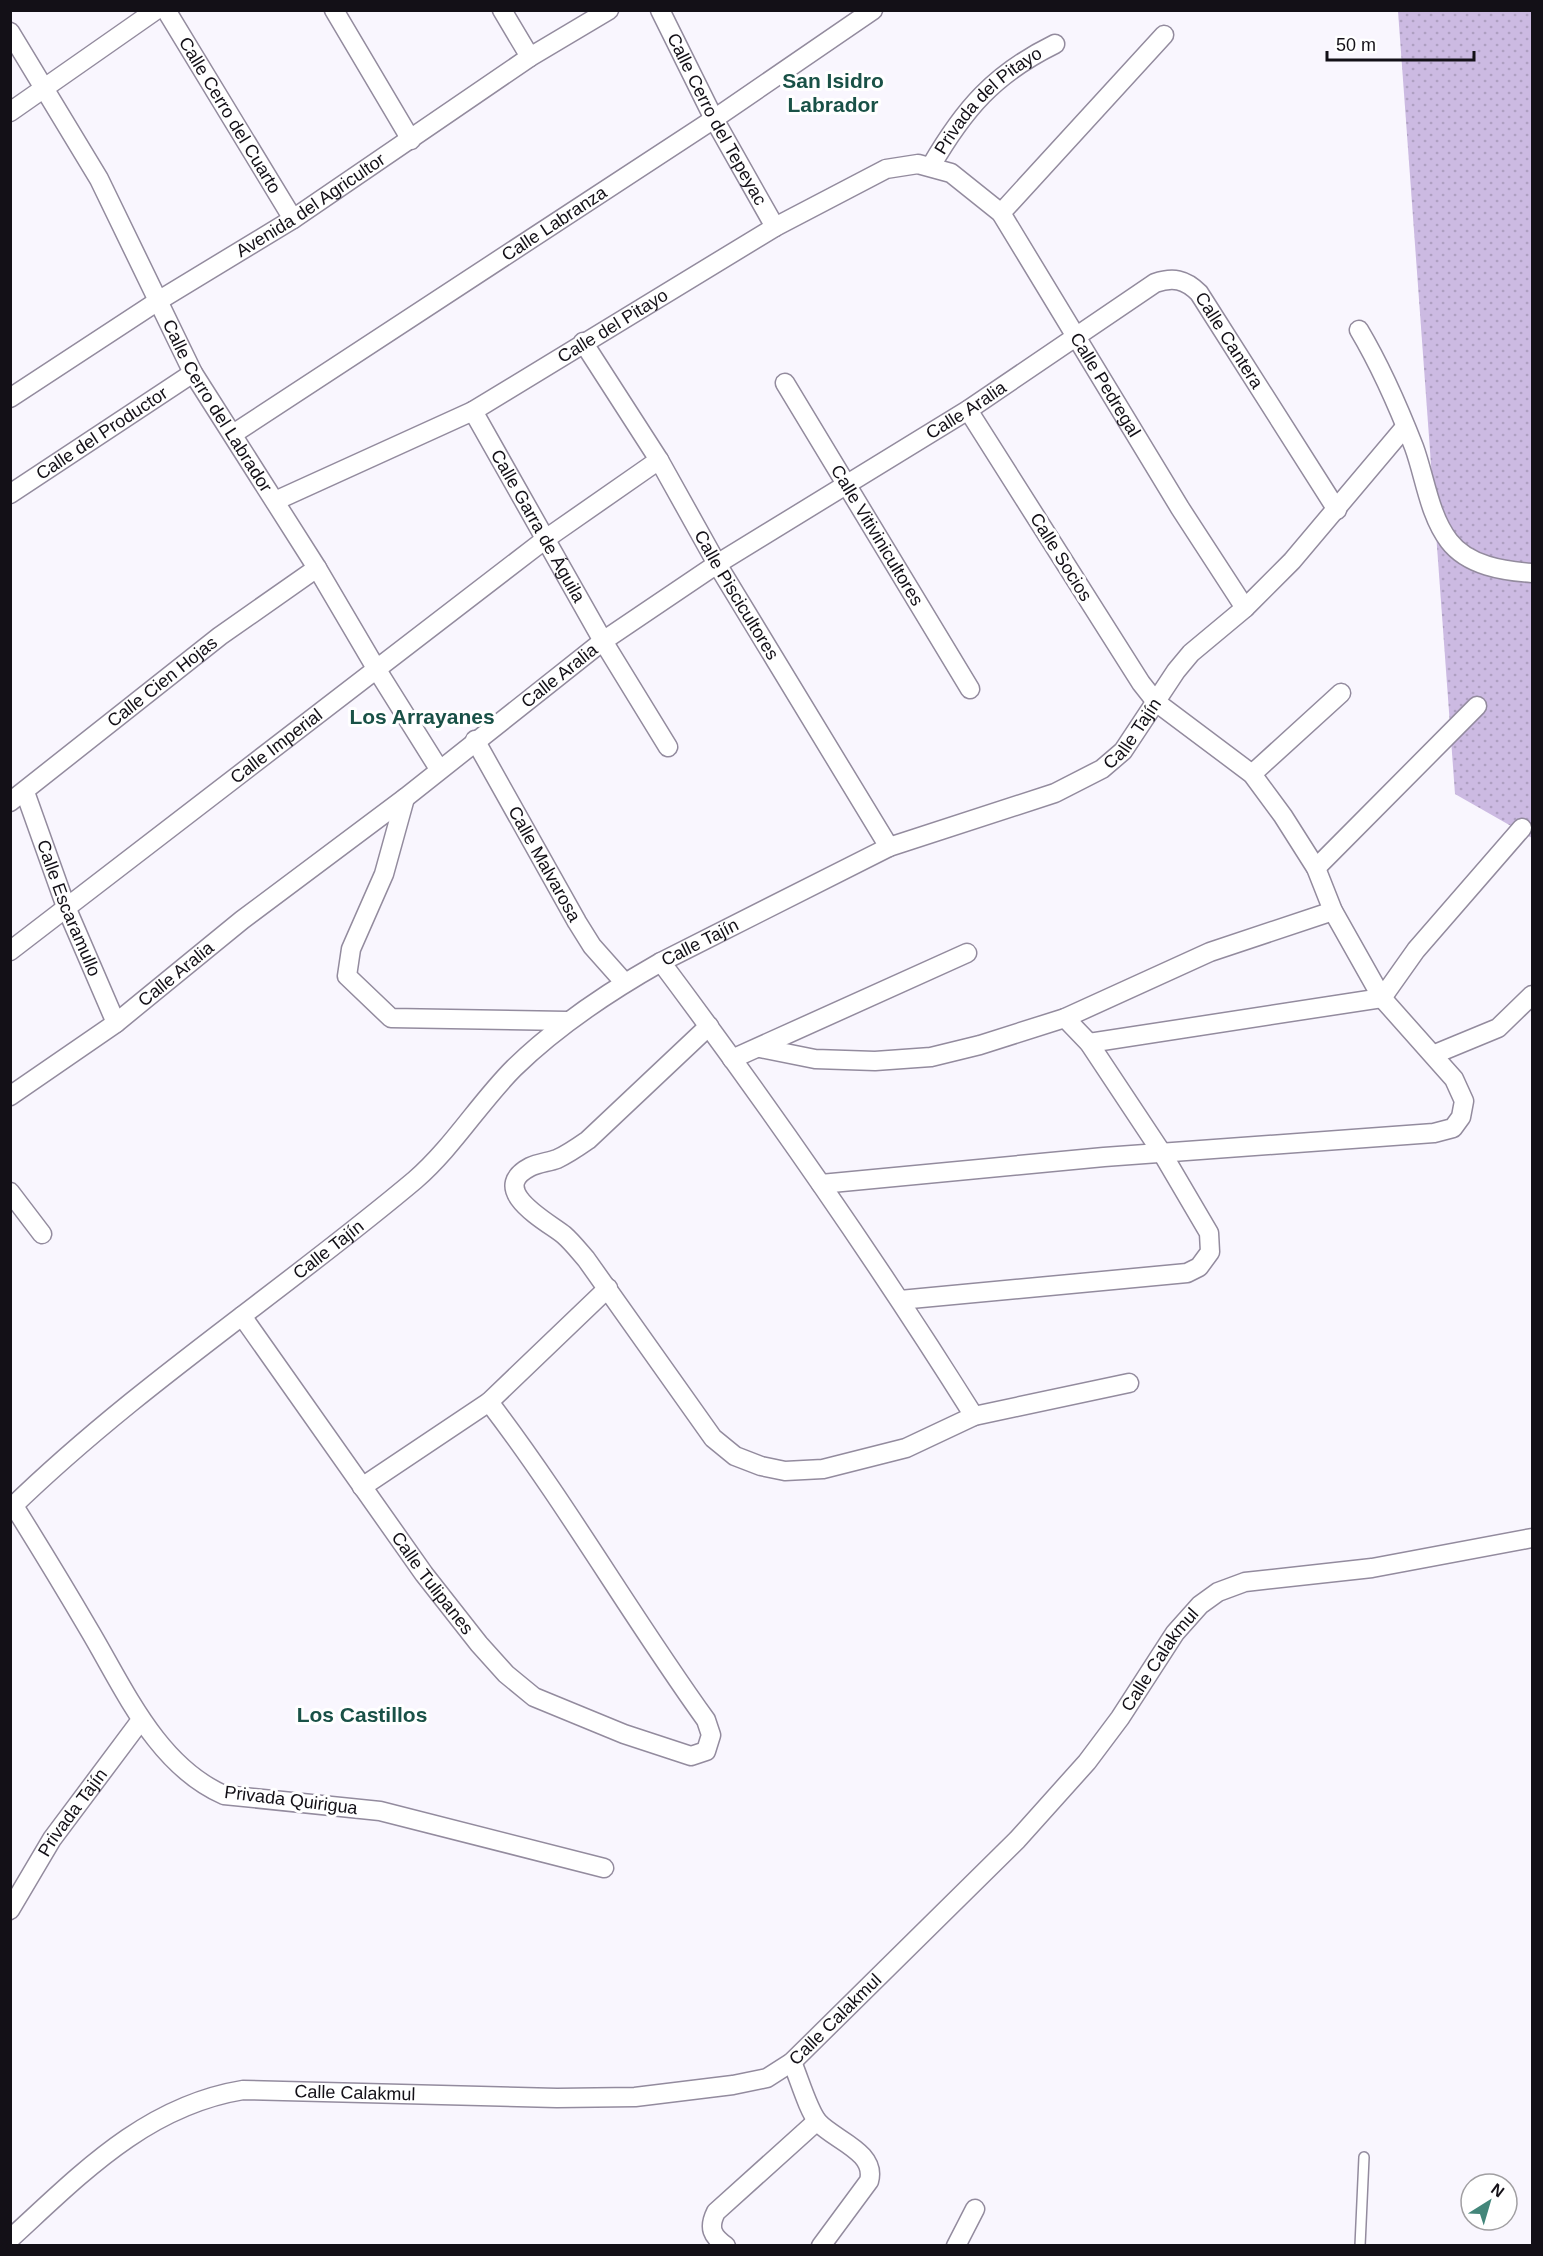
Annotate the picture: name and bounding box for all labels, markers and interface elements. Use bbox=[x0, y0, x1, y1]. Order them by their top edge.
scale bar bbox=[1327, 24, 1474, 62]
street label: Calle Cerro del Tepeyac bbox=[663, 30, 771, 209]
street label: Calle Cerro del Cuarto bbox=[175, 33, 285, 197]
text: 50 m bbox=[1336, 35, 1376, 55]
street label: Privada del Pitayo bbox=[930, 43, 1045, 158]
district label: San Isidro Labrador bbox=[782, 69, 884, 116]
street label: Avenida del Agricultor bbox=[232, 149, 389, 261]
street label: Calle Labranza bbox=[498, 182, 611, 265]
street label: Calle del Pitayo bbox=[554, 285, 671, 367]
street label: Calle Cantera bbox=[1191, 288, 1268, 393]
street label: Calle Cerro del Labrador bbox=[159, 316, 276, 496]
street label: Calle Pedregal bbox=[1066, 329, 1144, 441]
street label: Calle Aralia bbox=[922, 377, 1011, 443]
street label: Calle del Productor bbox=[32, 383, 171, 484]
street label: Calle Garra de Águila bbox=[487, 446, 590, 607]
street label: Calle Vitivinicultores bbox=[827, 461, 927, 609]
street label: Calle Socios bbox=[1026, 509, 1096, 605]
street label: Calle Piscicultores bbox=[690, 527, 783, 663]
street label: Calle Cien Hojas bbox=[103, 632, 221, 731]
street label: Calle Aralia bbox=[517, 639, 602, 712]
street label: Calle Tajín bbox=[1099, 695, 1165, 773]
street label: Calle Imperial bbox=[227, 705, 326, 788]
district label: Los Arrayanes bbox=[349, 705, 495, 728]
street label: Calle Malvarosa bbox=[504, 803, 585, 926]
street label: Calle Escaramullo bbox=[33, 837, 105, 979]
street label: Calle Tajín bbox=[658, 915, 742, 970]
street label: Calle Aralia bbox=[134, 937, 218, 1011]
street label: Calle Tajín bbox=[289, 1216, 368, 1283]
street label: Calle Tulipanes bbox=[387, 1528, 477, 1638]
street label: Calle Calakmul bbox=[1117, 1604, 1203, 1715]
district label: Los Castillos bbox=[297, 1703, 427, 1726]
street label: Privada Tajín bbox=[34, 1765, 111, 1860]
street label: Privada Quirigua bbox=[223, 1782, 360, 1818]
street label: Calle Calakmul bbox=[785, 1970, 885, 2069]
street label: Calle Calakmul bbox=[294, 2081, 416, 2104]
north arrow bbox=[1459, 2172, 1519, 2232]
text: N bbox=[1488, 2180, 1507, 2201]

